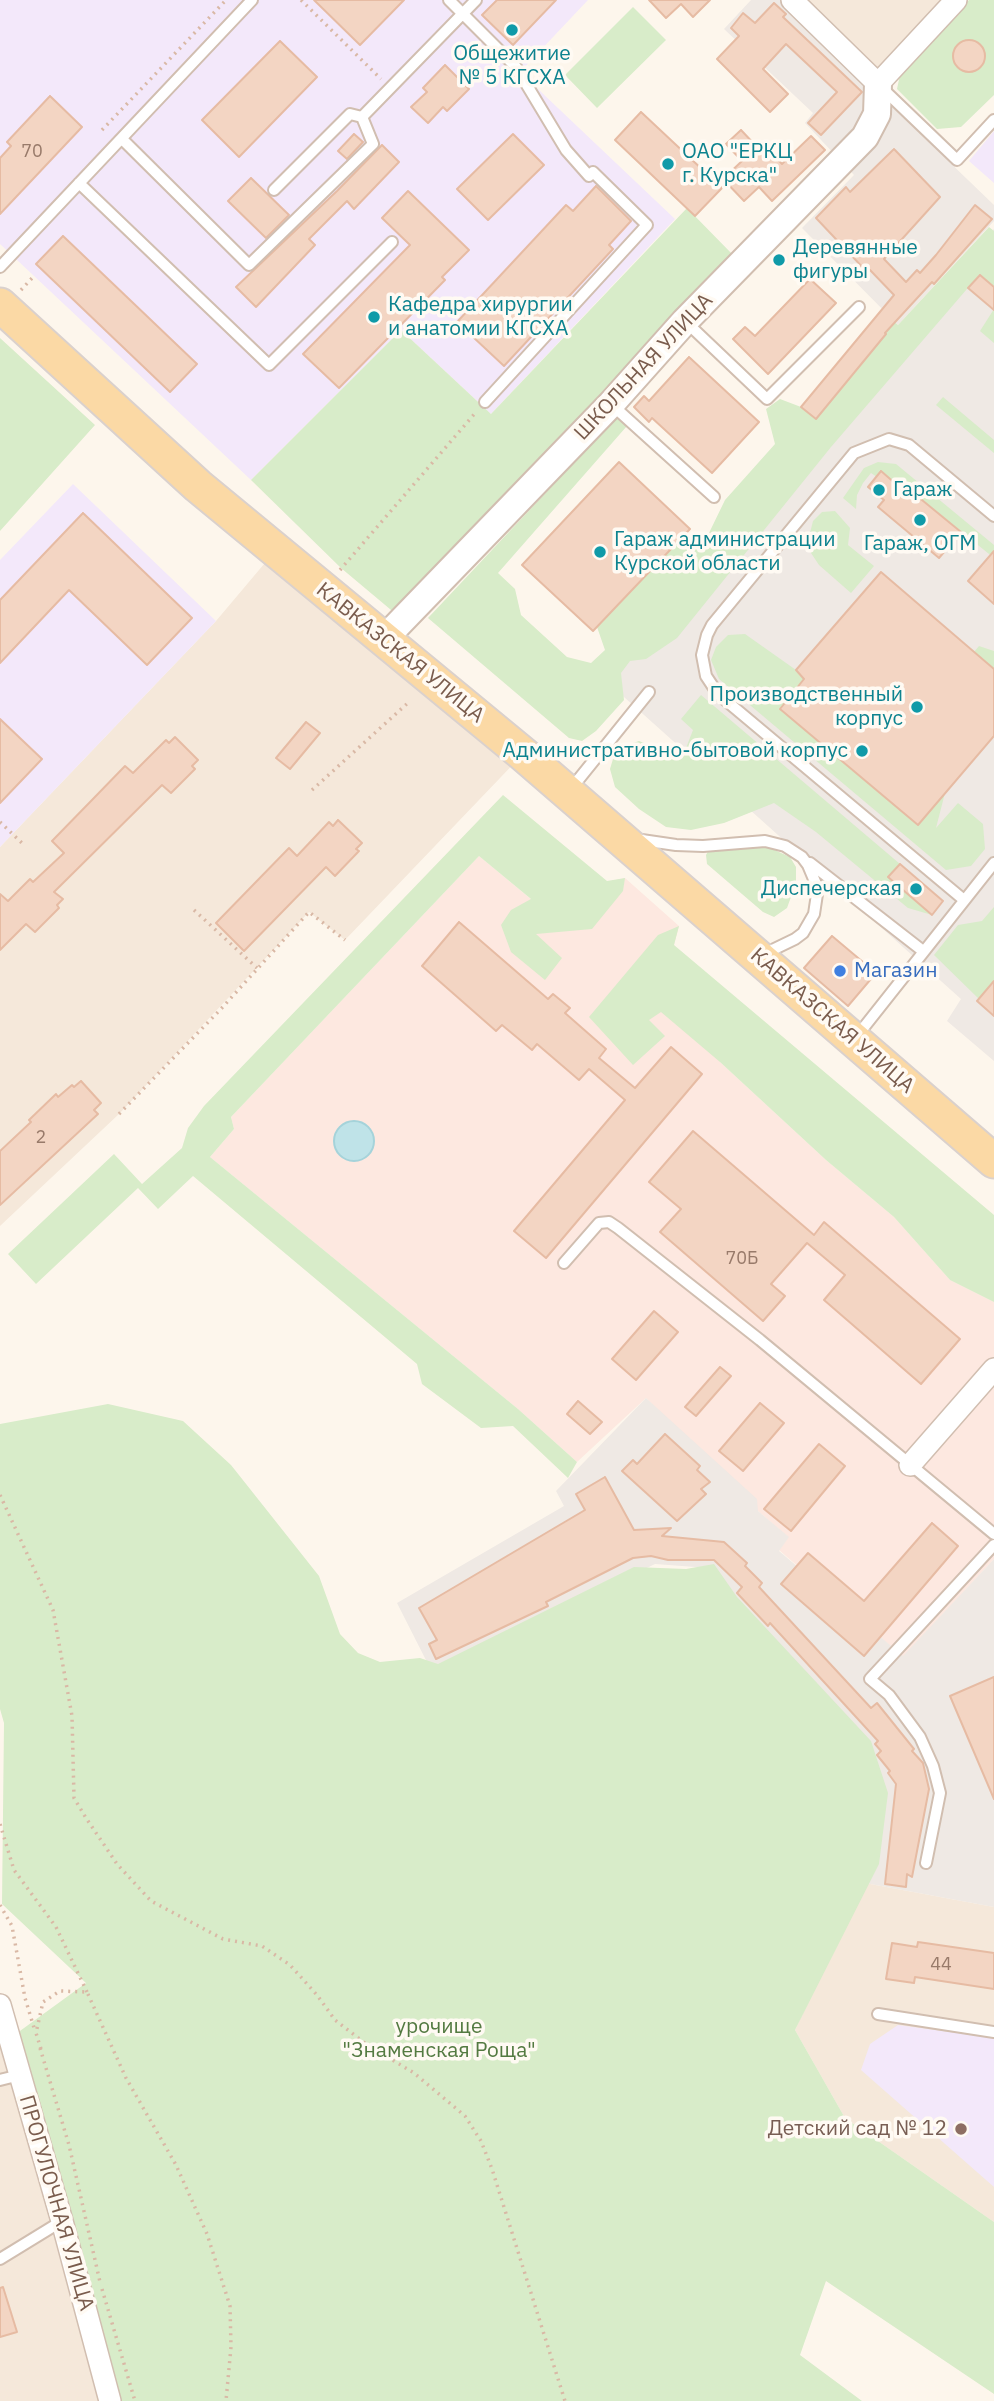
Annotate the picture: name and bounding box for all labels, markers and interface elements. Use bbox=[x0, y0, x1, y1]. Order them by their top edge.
marker: Общежитие № 5 КГСХА bbox=[504, 22, 520, 38]
place label: Общежитие № 5 КГСХА bbox=[453, 41, 571, 91]
place label: ОАО "ЕРКЦ г. Курска" bbox=[682, 139, 793, 189]
house number: 70 bbox=[21, 141, 43, 163]
marker: ОАО "ЕРКЦ г. Курска" bbox=[660, 156, 676, 172]
place label: Деревянные фигуры bbox=[793, 235, 918, 285]
marker: Деревянные фигуры bbox=[771, 252, 787, 268]
street label: ШКОЛЬНАЯ УЛИЦА bbox=[569, 288, 719, 446]
place label: Кафедра хирургии и анатомии КГСХА bbox=[388, 292, 573, 342]
marker: Кафедра хирургии и анатомии КГСХА bbox=[366, 309, 382, 325]
place label: Гараж bbox=[893, 477, 952, 503]
marker: Гараж bbox=[871, 482, 887, 498]
marker: Гараж, ОГМ bbox=[912, 512, 928, 528]
place label: Гараж администрации Курской области bbox=[614, 527, 836, 577]
place label: Гараж, ОГМ bbox=[864, 531, 976, 557]
marker: Гараж администрации Курской области bbox=[592, 544, 608, 560]
street label: КАВКАЗСКАЯ УЛИЦА bbox=[311, 577, 489, 729]
place label: Производственный корпус bbox=[710, 682, 903, 732]
marker: Производственный корпус bbox=[909, 699, 925, 715]
place label: Административно-бытовой корпус bbox=[502, 738, 848, 764]
marker: Административно-бытовой корпус bbox=[854, 743, 870, 759]
place label: Диспечерская bbox=[761, 876, 902, 902]
marker: Диспечерская bbox=[908, 881, 924, 897]
street label: КАВКАЗСКАЯ УЛИЦА bbox=[745, 943, 919, 1099]
place label: Магазин bbox=[854, 958, 938, 984]
marker: Магазин bbox=[832, 963, 848, 979]
house number: 2 bbox=[36, 1127, 46, 1149]
house number: 70Б bbox=[725, 1248, 759, 1270]
house number: 44 bbox=[930, 1954, 952, 1976]
park label: урочище "Знаменская Роща" bbox=[342, 2014, 536, 2064]
street label: ПРОГУЛОЧНАЯ УЛИЦА bbox=[13, 2092, 99, 2314]
place label: Детский сад № 12 bbox=[768, 2116, 947, 2142]
marker: Детский сад № 12 bbox=[953, 2121, 969, 2137]

